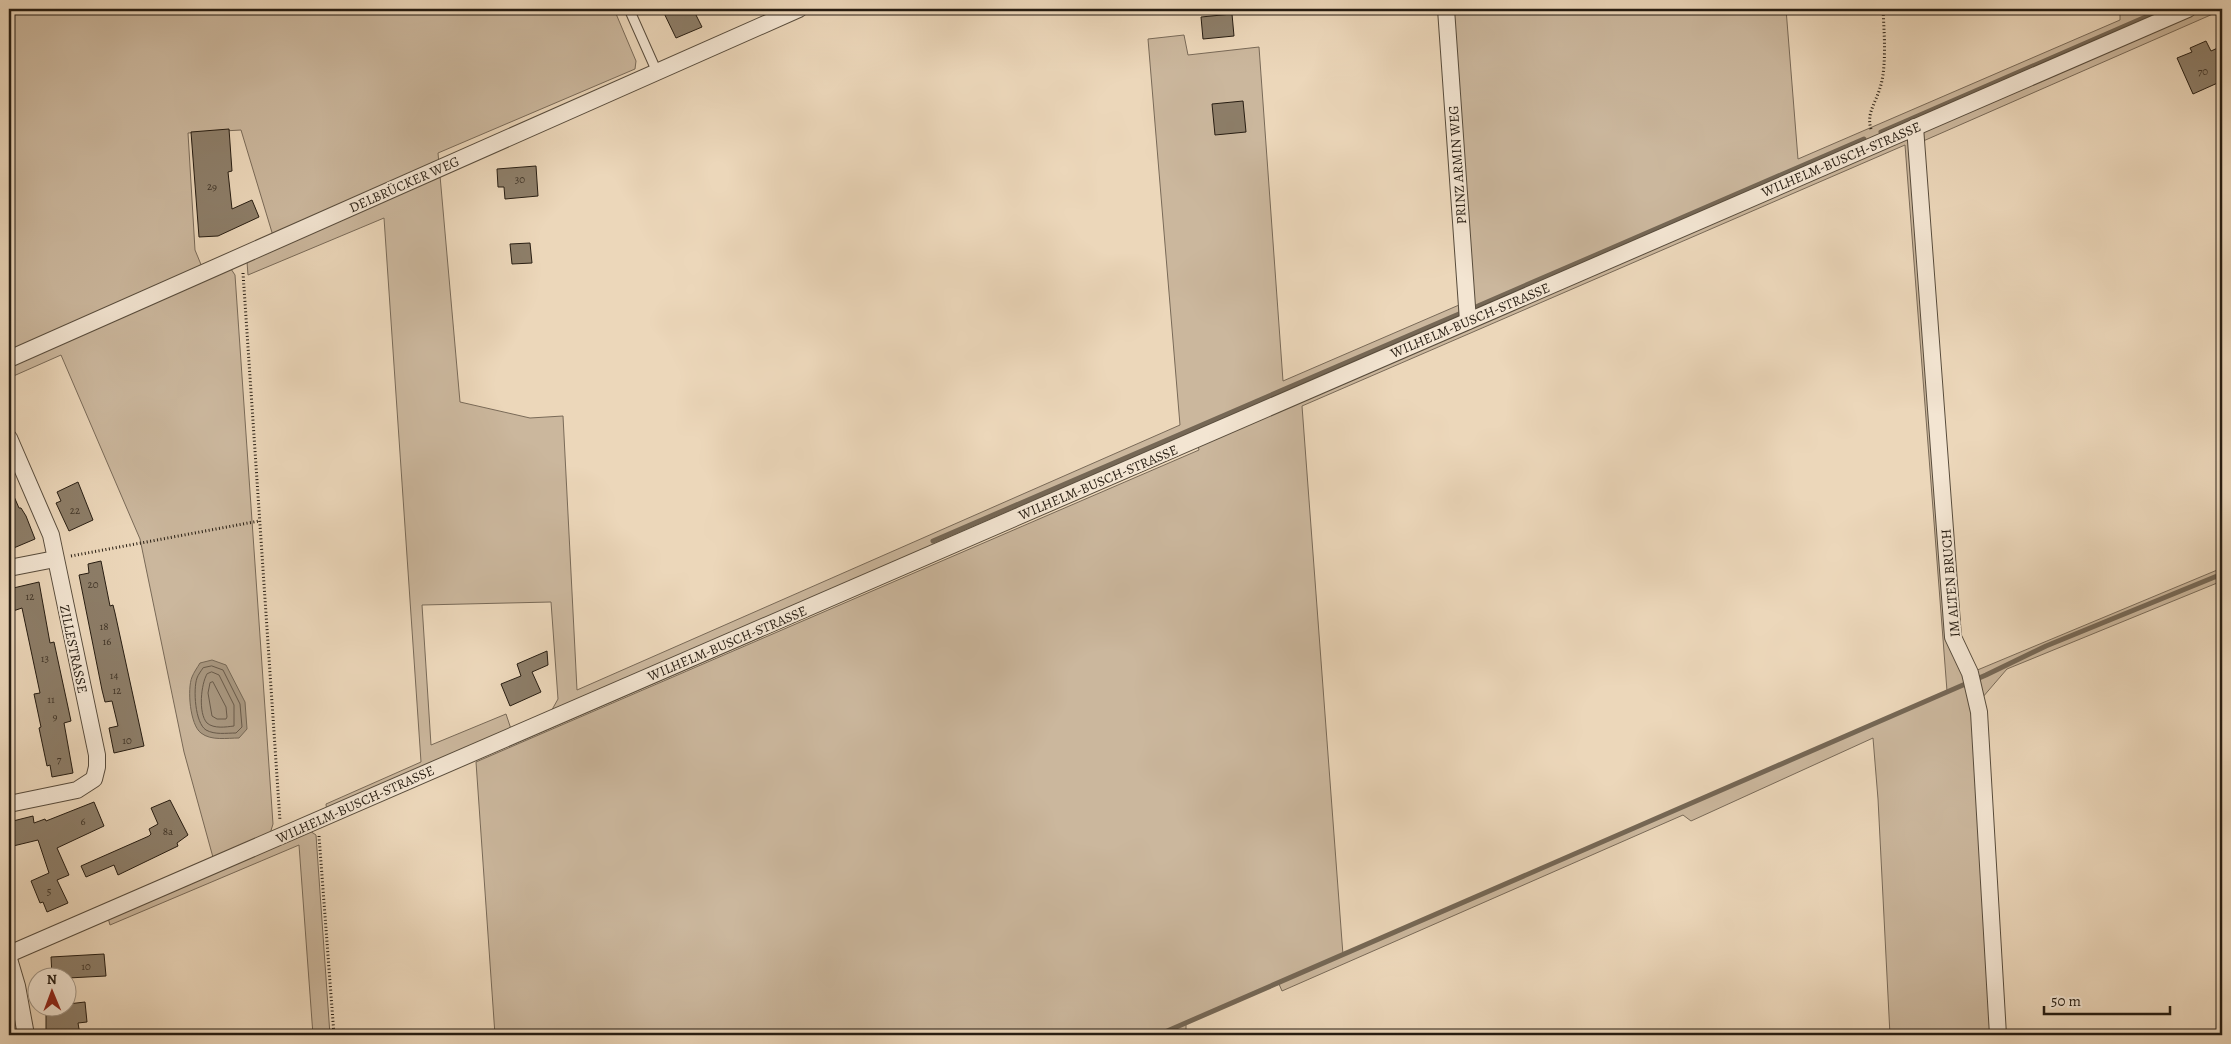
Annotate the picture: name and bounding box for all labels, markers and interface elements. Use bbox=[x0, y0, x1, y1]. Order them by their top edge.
house number: 70 bbox=[2198, 64, 2208, 79]
street label: PRINZ ARMIN WEG bbox=[1444, 105, 1471, 225]
street label: WILHELM-BUSCH-STRASSE bbox=[1758, 117, 1924, 202]
street label: DELBRÜCKER WEG bbox=[346, 152, 462, 217]
house number: 30 bbox=[515, 172, 525, 187]
house number: 29 bbox=[207, 179, 217, 194]
street label: WILHELM-BUSCH-STRASSE bbox=[1387, 278, 1553, 363]
street label: WILHELM-BUSCH-STRASSE bbox=[1015, 440, 1181, 525]
house number: 22 bbox=[70, 503, 80, 518]
street label: IM ALTEN BRUCH bbox=[1936, 528, 1965, 638]
house number: 20 bbox=[87, 577, 99, 592]
house number: 12 bbox=[26, 589, 35, 604]
street label: WILHELM-BUSCH-STRASSE bbox=[644, 601, 810, 686]
street label: ZILLESTRASSE bbox=[55, 603, 92, 695]
house number: 18 bbox=[99, 619, 109, 634]
house number: 16 bbox=[103, 634, 111, 649]
house number: 13 bbox=[41, 651, 49, 666]
house number: 14 bbox=[110, 668, 118, 683]
house number: 12 bbox=[113, 683, 122, 698]
house number: 11 bbox=[47, 692, 55, 707]
house number: 9 bbox=[52, 709, 58, 724]
house number: 10 bbox=[122, 733, 132, 748]
house number: 7 bbox=[57, 752, 62, 767]
street label: WILHELM-BUSCH-STRASSE bbox=[272, 761, 437, 848]
house number: 6 bbox=[80, 814, 86, 829]
house number: 8a bbox=[163, 824, 174, 839]
house number: 5 bbox=[47, 884, 52, 899]
house number: 10 bbox=[81, 959, 91, 974]
north arrow bbox=[28, 966, 78, 1016]
text: N bbox=[47, 970, 57, 989]
scale bar bbox=[2044, 984, 2170, 1016]
text: 50 m bbox=[2051, 991, 2081, 1011]

